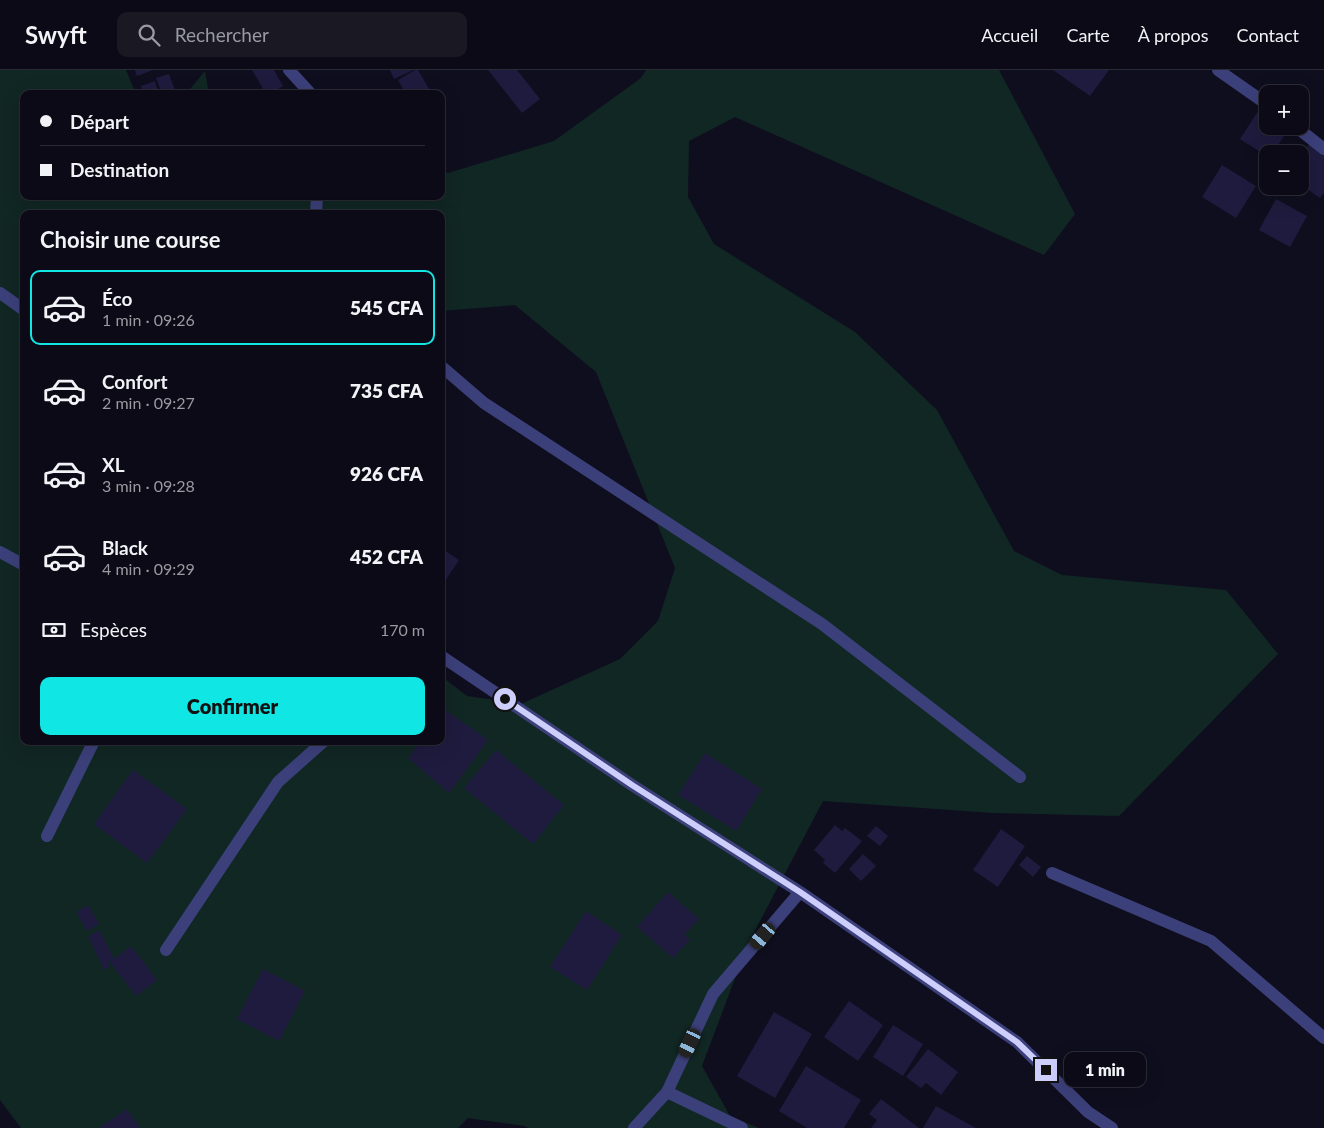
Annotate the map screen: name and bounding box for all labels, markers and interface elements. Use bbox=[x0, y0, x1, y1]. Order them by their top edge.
search box bbox=[117, 12, 467, 57]
text: Swyft bbox=[25, 20, 87, 49]
icon: search bbox=[135, 21, 163, 49]
text: Rechercher bbox=[175, 23, 269, 46]
text: Accueil bbox=[981, 24, 1038, 46]
text: Carte bbox=[1066, 24, 1110, 46]
text: À propos bbox=[1138, 24, 1209, 46]
text: Contact bbox=[1237, 24, 1299, 46]
map controls bbox=[1259, 85, 1309, 195]
button: + bbox=[1259, 85, 1309, 135]
text: Départ bbox=[70, 110, 129, 133]
button: − bbox=[1259, 145, 1309, 195]
text: Destination bbox=[70, 158, 169, 181]
text: Choisir une course bbox=[40, 226, 221, 253]
icon: car bbox=[42, 285, 87, 330]
text: Éco bbox=[102, 287, 132, 310]
text: 545 CFA bbox=[350, 296, 423, 319]
text: 1 min · 09:26 bbox=[102, 310, 195, 329]
icon: car bbox=[42, 368, 87, 413]
text: Confort bbox=[102, 370, 167, 393]
text: 735 CFA bbox=[350, 379, 423, 402]
text: 2 min · 09:27 bbox=[102, 393, 195, 412]
icon: car bbox=[42, 451, 87, 496]
text: XL bbox=[102, 453, 125, 476]
text: 926 CFA bbox=[350, 462, 423, 485]
text: 3 min · 09:28 bbox=[102, 476, 195, 495]
icon: car bbox=[42, 534, 87, 579]
text: Black bbox=[102, 536, 148, 559]
text: 452 CFA bbox=[350, 545, 423, 568]
text: 4 min · 09:29 bbox=[102, 559, 195, 578]
icon: cash bbox=[40, 616, 68, 644]
text: Espèces bbox=[80, 618, 147, 641]
text: 170 m bbox=[380, 620, 425, 639]
button: Confirmer bbox=[40, 677, 425, 735]
route start bbox=[494, 688, 516, 710]
car bbox=[747, 920, 778, 952]
car bbox=[676, 1026, 703, 1060]
callout: 1 min bbox=[1064, 1052, 1146, 1088]
route end bbox=[1035, 1059, 1057, 1081]
text: 1 min bbox=[1085, 1060, 1125, 1079]

